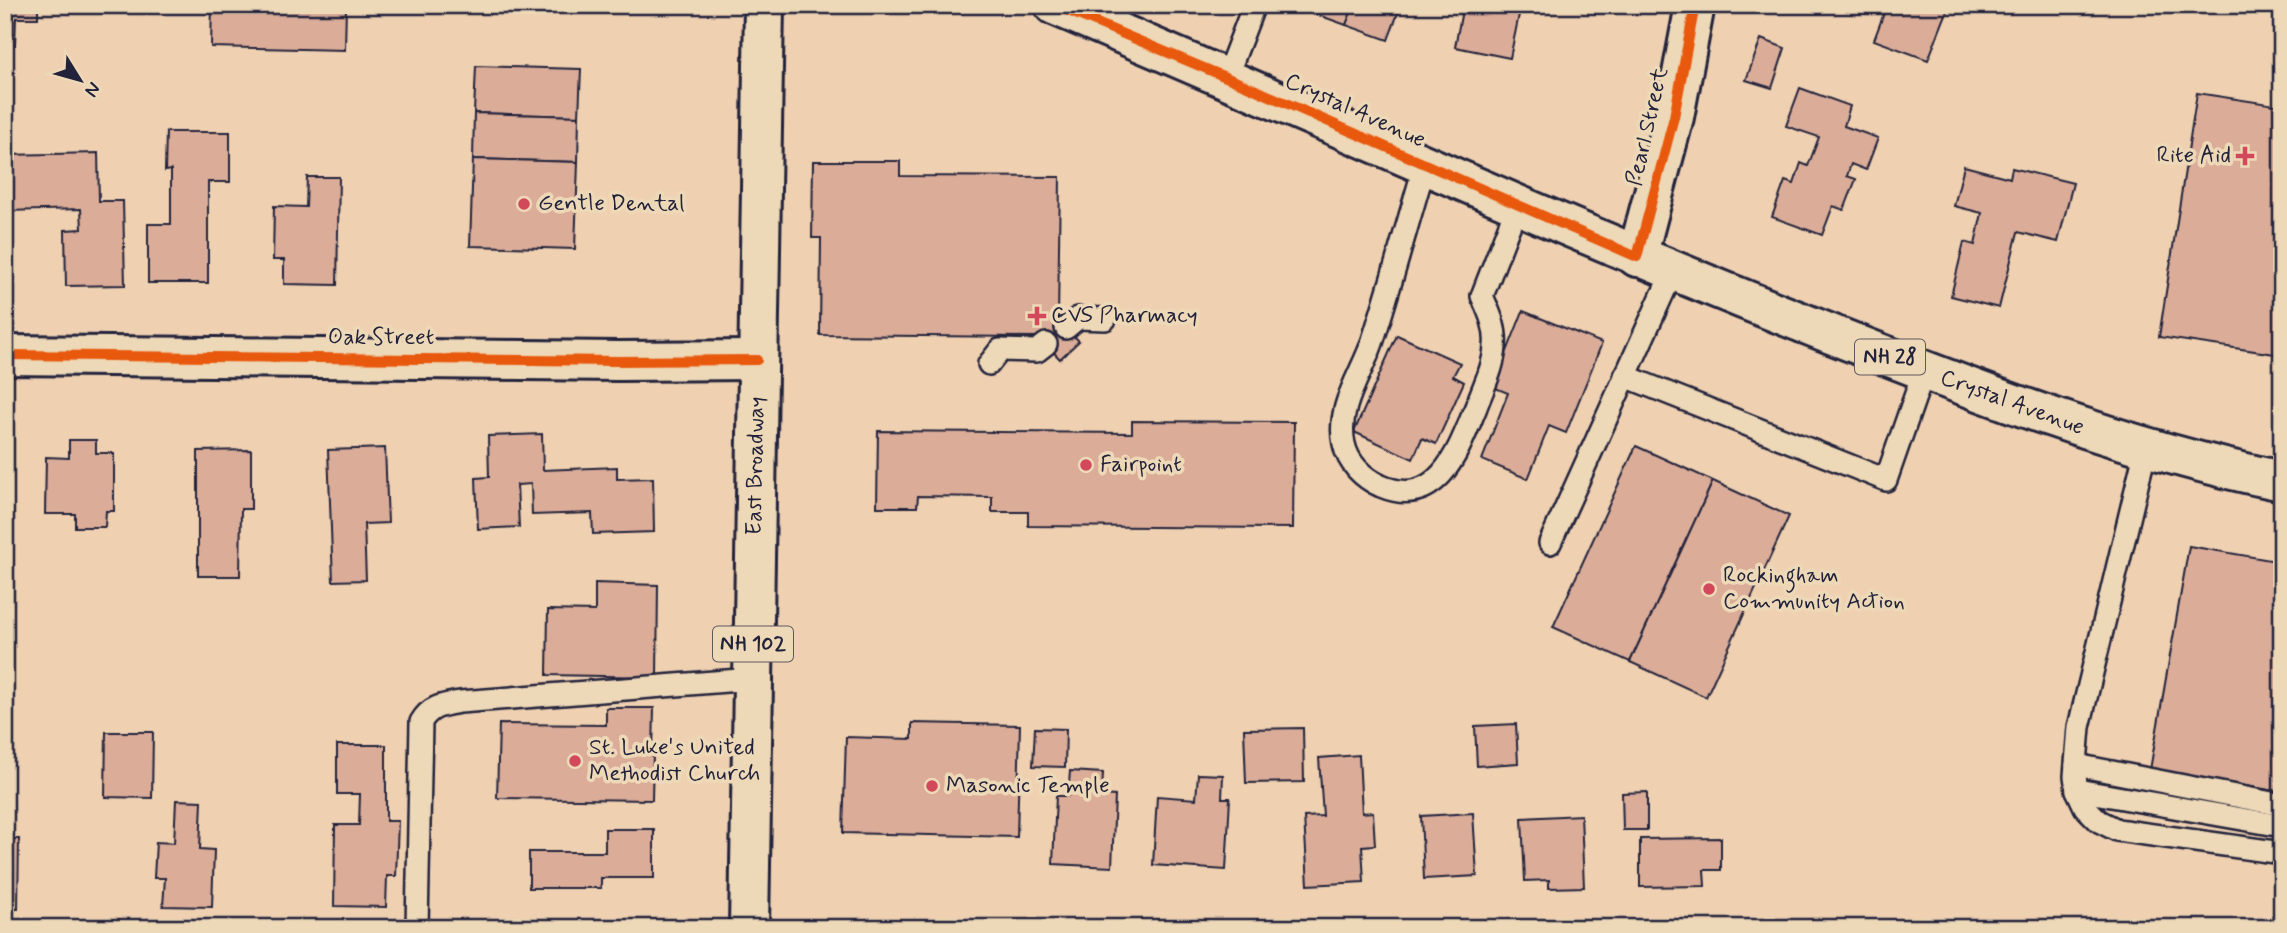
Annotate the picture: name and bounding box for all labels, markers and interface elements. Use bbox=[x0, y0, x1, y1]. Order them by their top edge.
north arrow bbox=[46, 46, 116, 116]
street label: Pearl Street bbox=[1620, 64, 1676, 189]
street label: Crystal Avenue bbox=[1280, 67, 1430, 155]
text: N bbox=[79, 77, 106, 102]
place label: Rite Aid bbox=[2157, 141, 2231, 171]
marker: Rite Aid bbox=[2237, 148, 2253, 164]
place label: Gentle Dental bbox=[538, 189, 685, 219]
marker: Gentle Dental bbox=[516, 196, 532, 212]
place label: CVS Pharmacy bbox=[1051, 301, 1198, 331]
marker: CVS Pharmacy bbox=[1029, 308, 1045, 324]
street label: Oak Street bbox=[328, 323, 434, 353]
road number: NH 28 bbox=[1855, 340, 1925, 374]
street label: Crystal Avenue bbox=[1936, 363, 2088, 443]
street label: East Broadway bbox=[740, 396, 772, 536]
place label: Fairpoint bbox=[1100, 450, 1182, 480]
marker: Fairpoint bbox=[1078, 457, 1094, 473]
place label: Rockingham Community Action bbox=[1723, 561, 1905, 617]
marker: Rockingham Community Action bbox=[1701, 581, 1717, 597]
road number: NH 102 bbox=[713, 626, 793, 662]
place label: St. Luke's United Methodist Church bbox=[589, 733, 760, 789]
marker: St. Luke's United Methodist Church bbox=[567, 753, 583, 769]
place label: Masonic Temple bbox=[946, 771, 1110, 801]
marker: Masonic Temple bbox=[924, 778, 940, 794]

